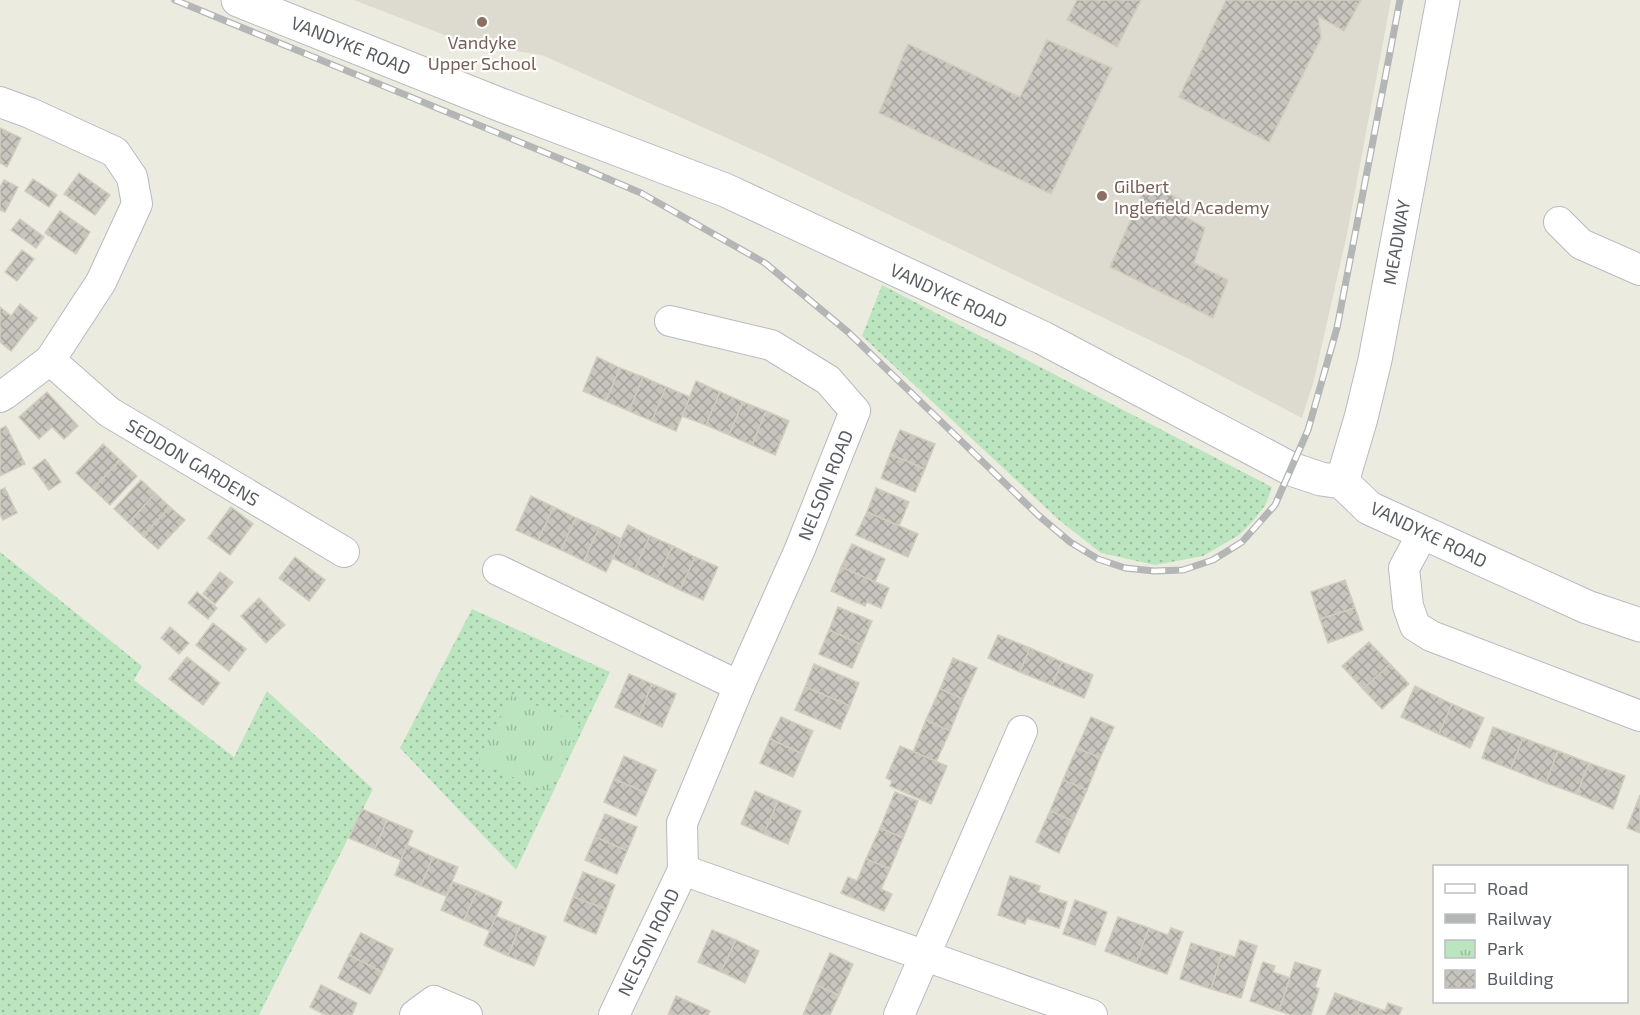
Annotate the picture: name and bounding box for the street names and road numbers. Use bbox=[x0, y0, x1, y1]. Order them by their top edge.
street label: VANDYKE ROAD bbox=[288, 11, 414, 79]
street label: MEADWAY bbox=[1378, 197, 1414, 286]
street label: VANDYKE ROAD bbox=[887, 258, 1011, 332]
street label: SEDDON GARDENS bbox=[123, 414, 263, 510]
street label: NELSON ROAD bbox=[793, 427, 857, 543]
street label: VANDYKE ROAD bbox=[1367, 496, 1491, 572]
street label: NELSON ROAD bbox=[612, 885, 684, 999]

